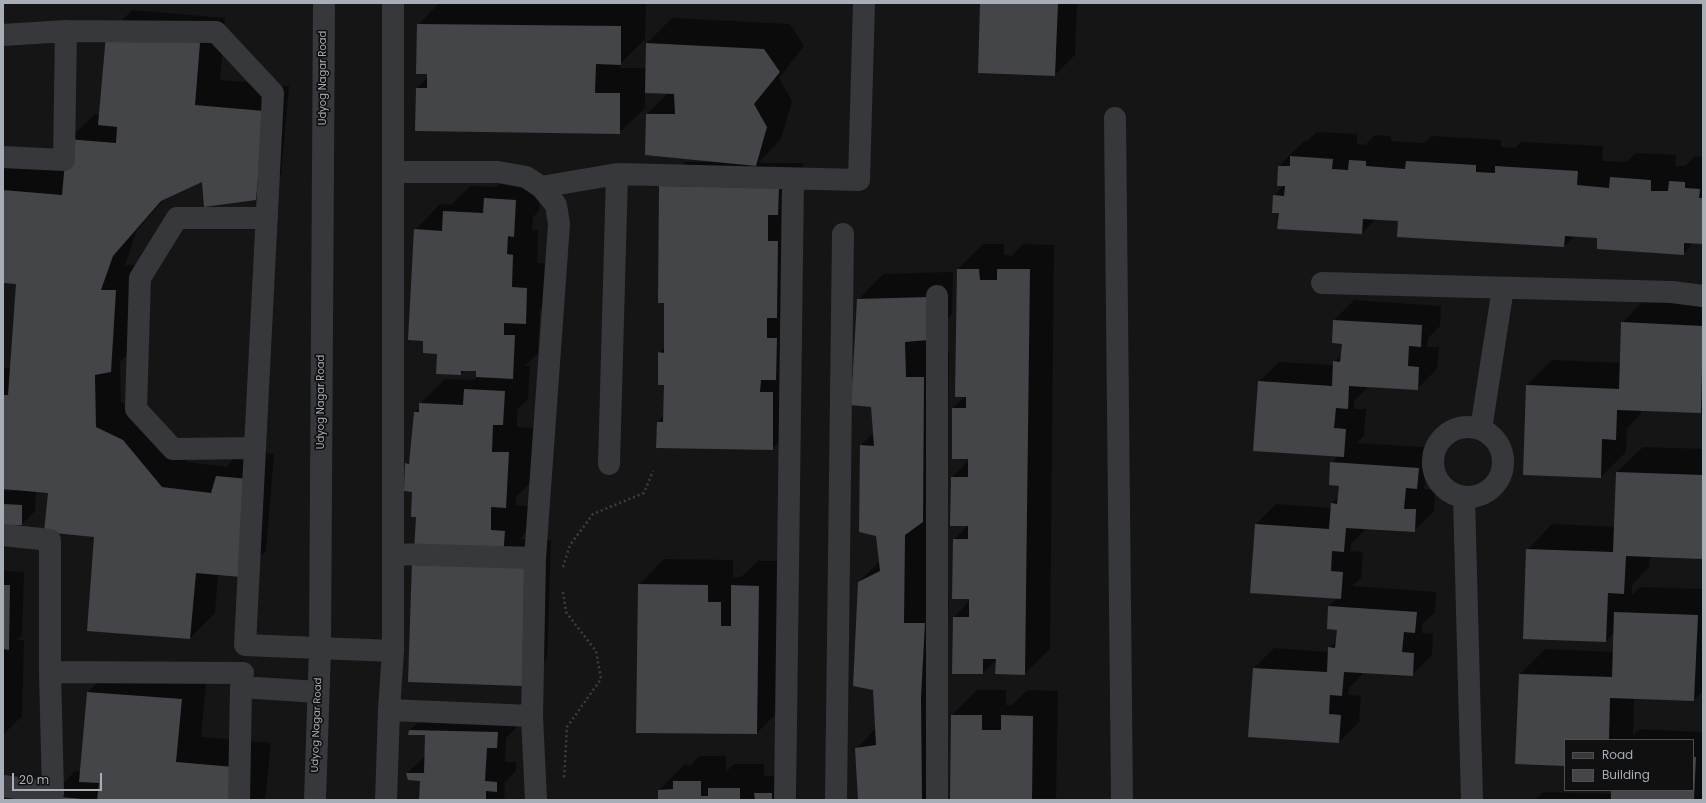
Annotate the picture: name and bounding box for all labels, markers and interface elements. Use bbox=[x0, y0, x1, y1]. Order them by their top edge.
street label: Udyog Nagar Road bbox=[317, 31, 329, 125]
street label: Udyog Nagar Road bbox=[315, 355, 327, 449]
street label: Udyog Nagar Road bbox=[309, 677, 325, 773]
legend bbox=[1564, 739, 1694, 791]
text: Road bbox=[1602, 746, 1633, 763]
scale bar bbox=[14, 765, 104, 791]
text: Building bbox=[1602, 766, 1650, 783]
text: 20 m bbox=[19, 771, 49, 788]

